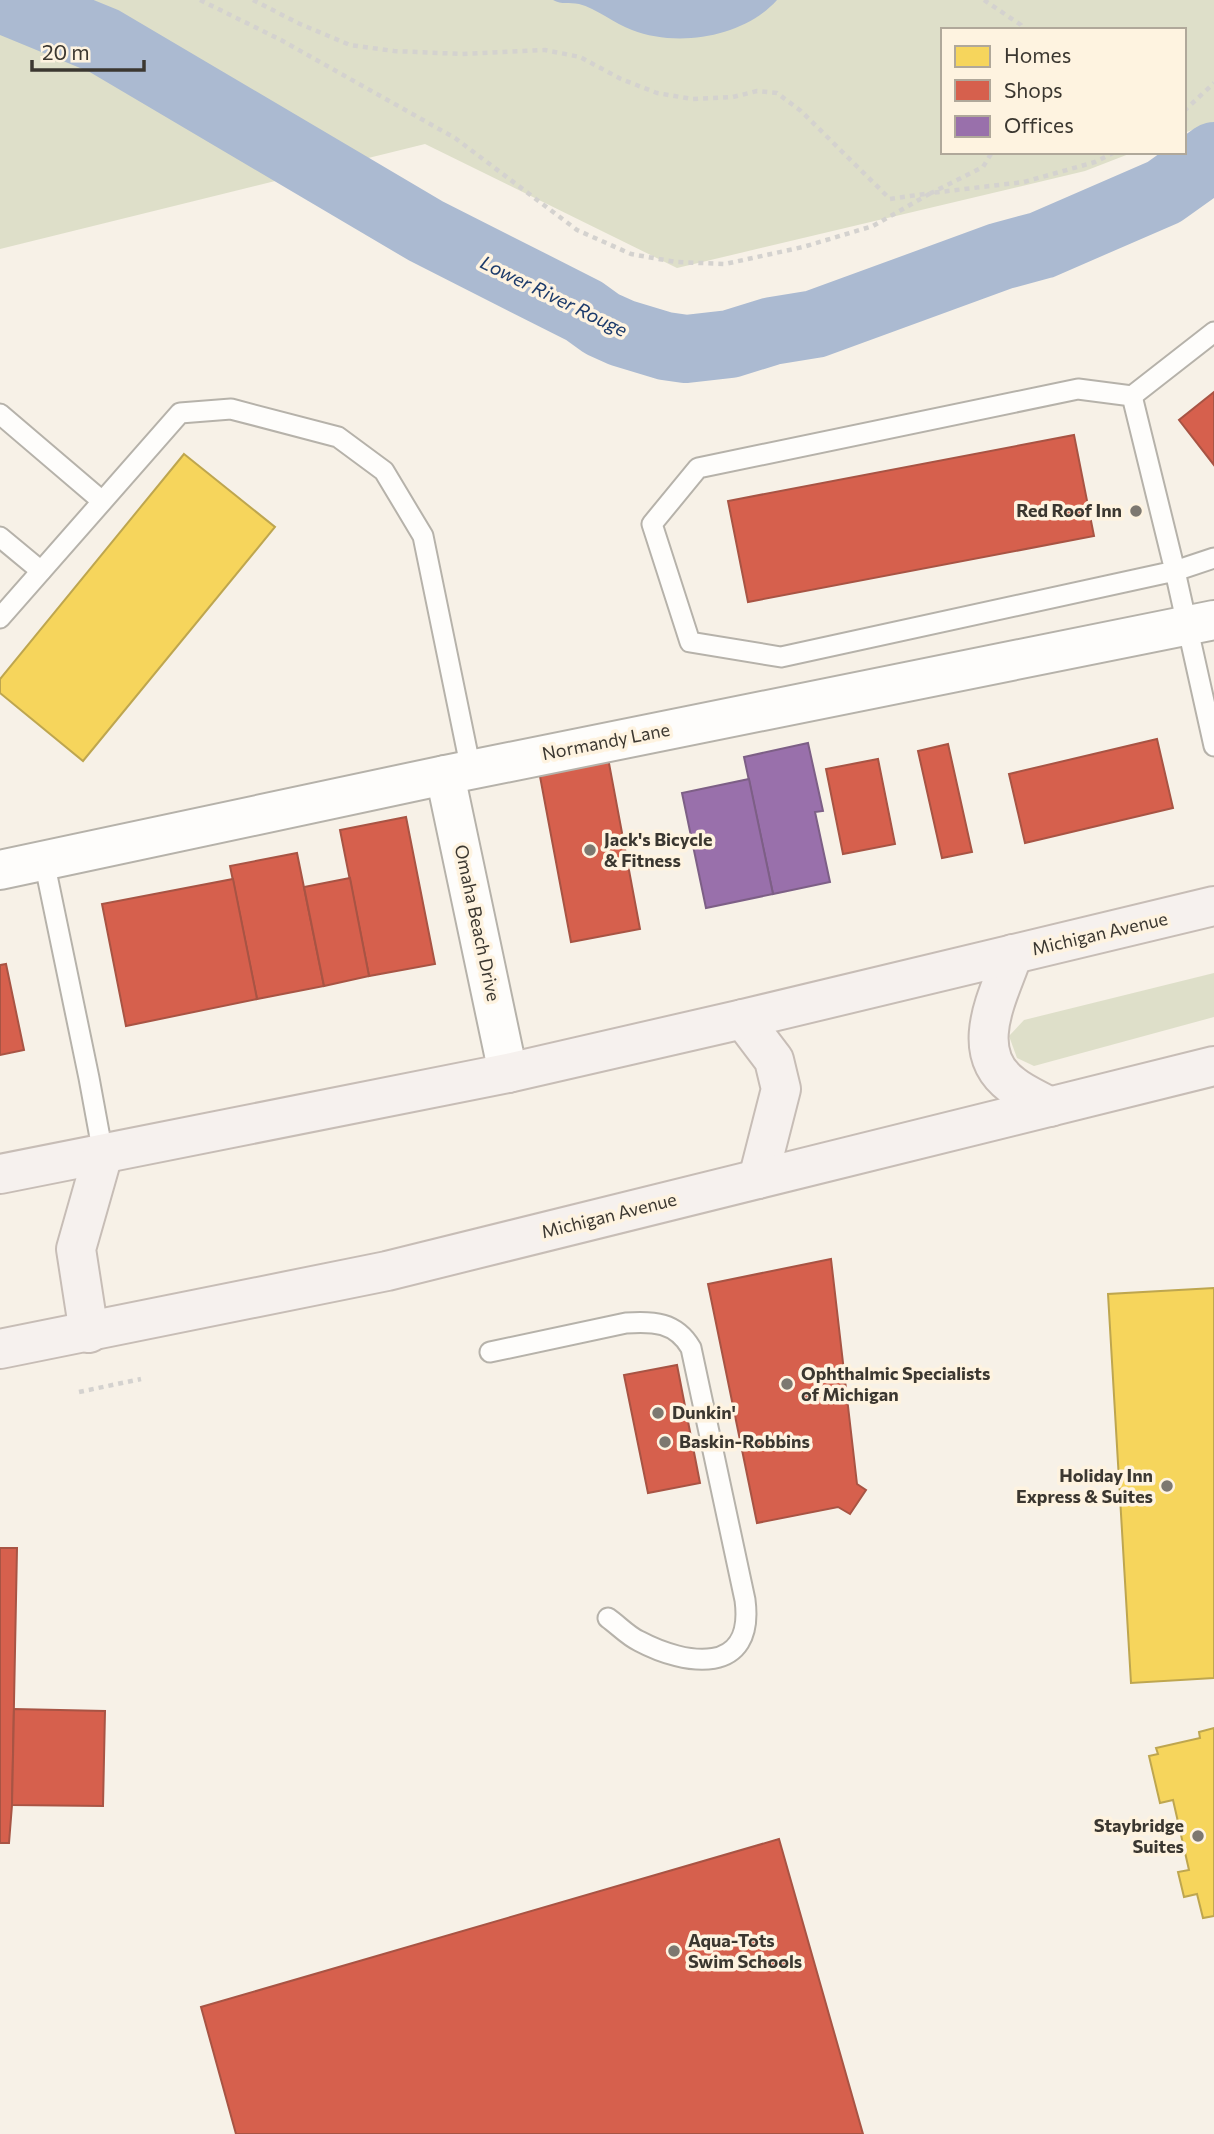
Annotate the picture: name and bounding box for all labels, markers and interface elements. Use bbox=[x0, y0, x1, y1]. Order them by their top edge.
scale bar bbox=[32, 28, 144, 72]
legend bbox=[941, 28, 1186, 154]
text: 20 m bbox=[42, 39, 90, 64]
text: Homes bbox=[1004, 42, 1071, 67]
text: Shops bbox=[1004, 77, 1063, 102]
text: Offices bbox=[1004, 112, 1074, 137]
water label: Lower River Rouge bbox=[477, 250, 631, 341]
place label: Red Roof Inn bbox=[1016, 499, 1122, 521]
marker: Red Roof Inn bbox=[1128, 503, 1144, 519]
street label: Normandy Lane bbox=[540, 718, 672, 764]
place label: Jack's Bicycle & Fitness bbox=[604, 828, 712, 871]
street label: Omaha Beach Drive bbox=[451, 842, 505, 1003]
marker: Jack's Bicycle & Fitness bbox=[582, 842, 598, 858]
street label: Michigan Avenue bbox=[1030, 907, 1170, 959]
street label: Michigan Avenue bbox=[539, 1188, 679, 1242]
place label: Ophthalmic Specialists of Michigan bbox=[801, 1362, 990, 1405]
marker: Ophthalmic Specialists of Michigan bbox=[779, 1376, 795, 1392]
place label: Dunkin' bbox=[672, 1401, 736, 1423]
marker: Dunkin' bbox=[650, 1405, 666, 1421]
place label: Baskin-Robbins bbox=[679, 1430, 810, 1452]
marker: Baskin-Robbins bbox=[657, 1434, 673, 1450]
place label: Holiday Inn Express & Suites bbox=[1016, 1464, 1153, 1507]
marker: Holiday Inn Express & Suites bbox=[1159, 1478, 1175, 1494]
place label: Staybridge Suites bbox=[1094, 1814, 1184, 1857]
marker: Staybridge Suites bbox=[1190, 1828, 1206, 1844]
place label: Aqua-Tots Swim Schools bbox=[688, 1929, 802, 1972]
marker: Aqua-Tots Swim Schools bbox=[666, 1943, 682, 1959]

